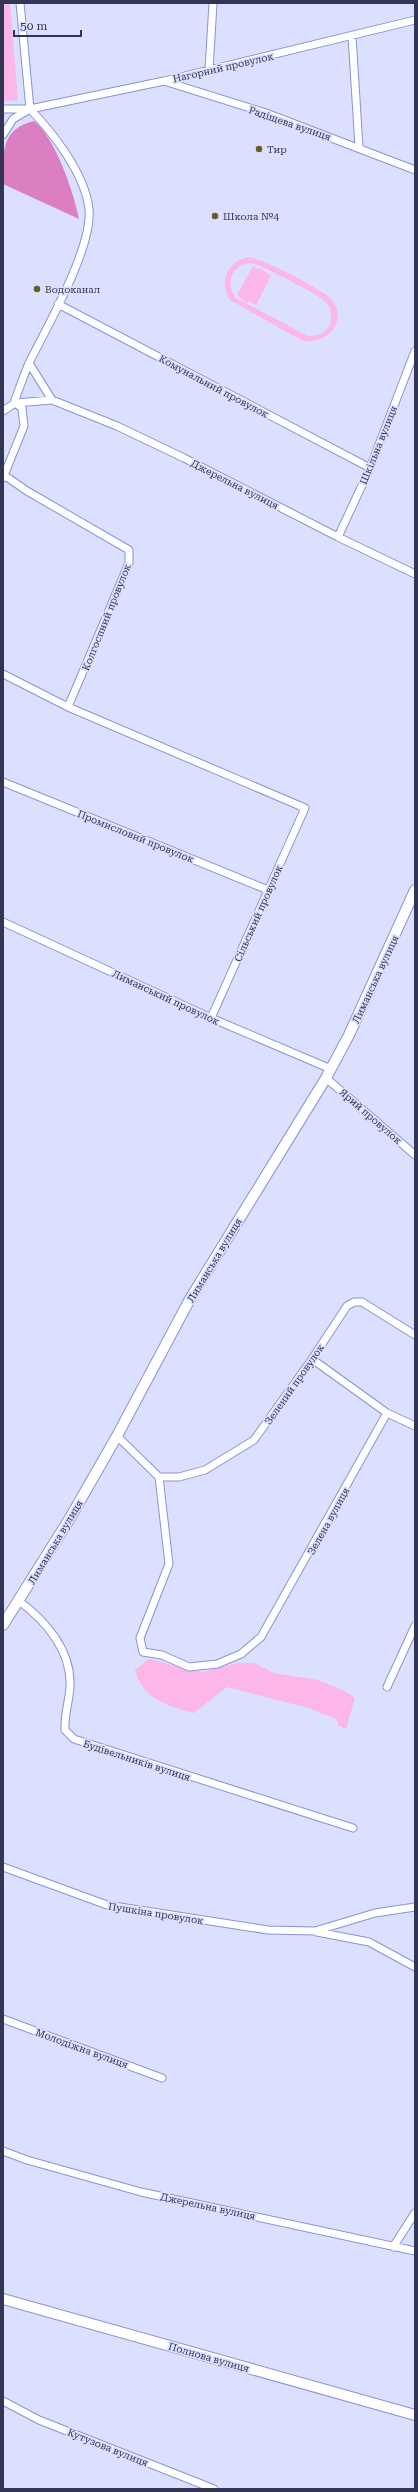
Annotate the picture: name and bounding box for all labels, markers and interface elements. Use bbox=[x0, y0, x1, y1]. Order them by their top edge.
scale bar bbox=[14, 12, 81, 38]
text: 50 m bbox=[20, 19, 47, 33]
street label: Нагорний провулок bbox=[172, 50, 275, 84]
street label: Радіщева вулиця bbox=[247, 104, 332, 143]
marker: Тир bbox=[254, 144, 264, 154]
place label: Тир bbox=[267, 144, 287, 155]
marker: Школа №4 bbox=[210, 211, 220, 221]
place label: Школа №4 bbox=[223, 211, 279, 222]
marker: Водоканал bbox=[32, 284, 42, 294]
place label: Водоканал bbox=[45, 284, 100, 295]
street label: Комунальний провулок bbox=[157, 353, 271, 420]
street label: Шкільна вулиця bbox=[358, 404, 399, 486]
street label: Джерельна вулиця bbox=[189, 458, 281, 511]
street label: Колгоспний провулок bbox=[80, 562, 133, 672]
street label: Промисловий провулок bbox=[76, 808, 196, 865]
street label: Сільський провулок bbox=[232, 863, 285, 963]
street label: Лиманська вулиця bbox=[350, 933, 401, 1025]
street label: Лиманський провулок bbox=[110, 968, 222, 1027]
street label: Ярий провулок bbox=[337, 1086, 404, 1147]
street label: Лиманська вулиця bbox=[185, 1216, 244, 1304]
street label: Зелений провулок bbox=[262, 1341, 327, 1427]
street label: Зелена вулиця bbox=[305, 1486, 352, 1557]
street label: Лиманська вулиця bbox=[26, 1498, 85, 1586]
street label: Будівельників вулиця bbox=[82, 1738, 192, 1783]
street label: Пушкіна провулок bbox=[107, 1901, 205, 1927]
street label: Молодіжна вулиця bbox=[34, 2027, 130, 2070]
street label: Джерельна вулиця bbox=[159, 2191, 257, 2222]
street label: Полнова вулиця bbox=[167, 2341, 251, 2374]
street label: Кутузова вулиця bbox=[66, 2426, 150, 2469]

